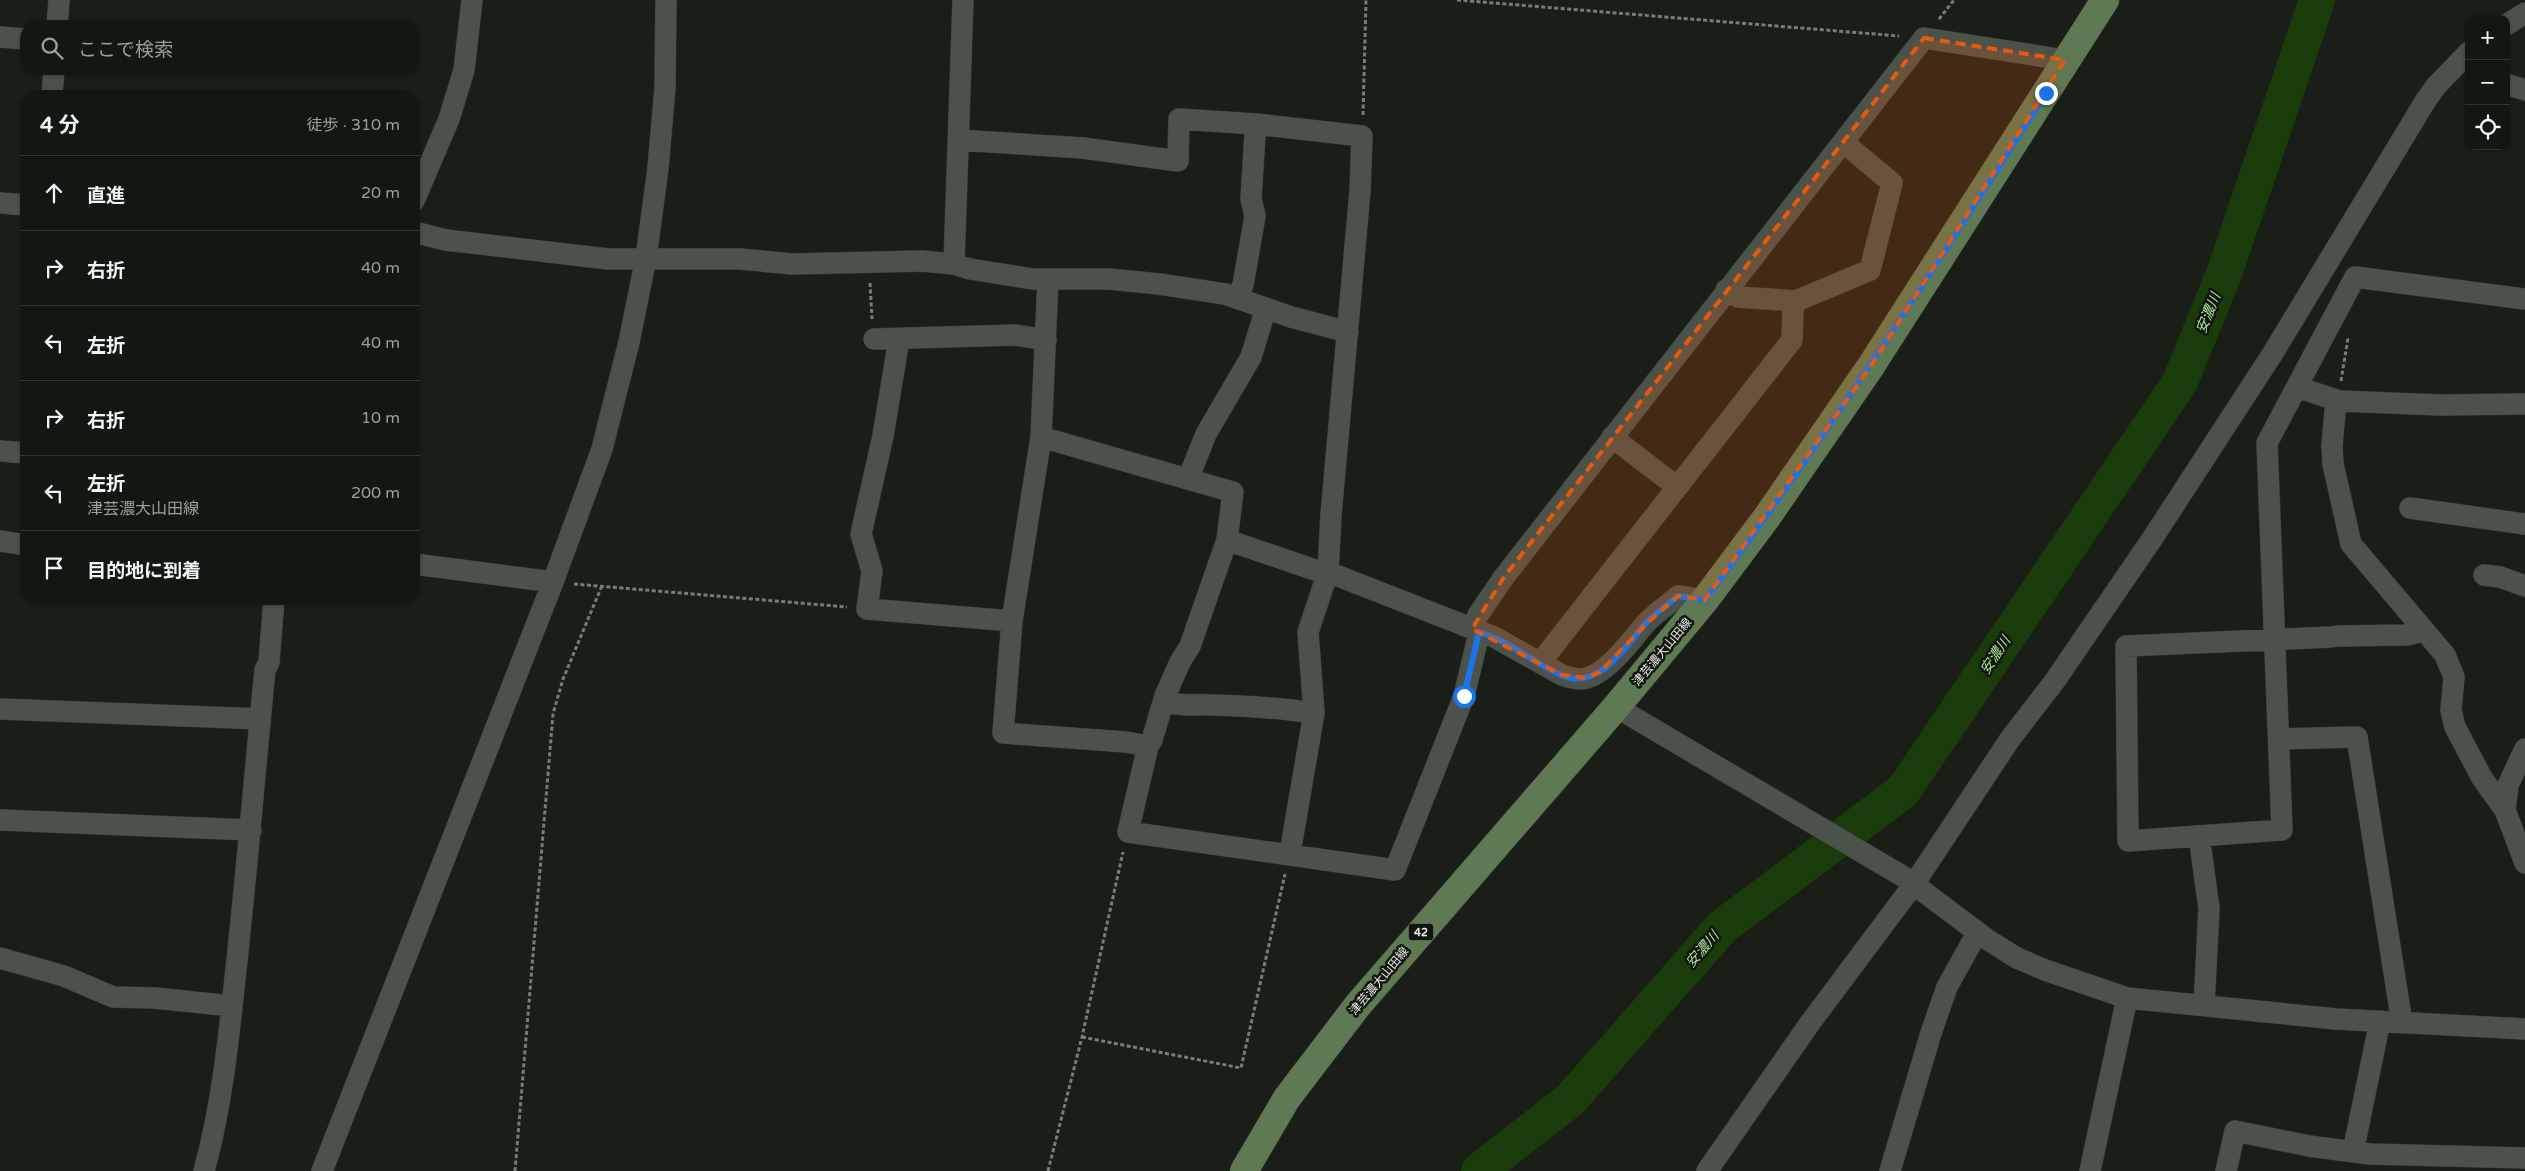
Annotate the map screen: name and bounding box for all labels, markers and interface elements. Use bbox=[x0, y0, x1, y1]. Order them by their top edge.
map controls bbox=[2465, 15, 2510, 150]
button: + bbox=[2465, 15, 2510, 60]
search box bbox=[20, 20, 420, 75]
icon: search bbox=[38, 34, 66, 62]
text: ここで検索 bbox=[78, 39, 173, 61]
button: − bbox=[2465, 60, 2510, 105]
route end bbox=[2035, 82, 2058, 105]
button: locate bbox=[2465, 105, 2510, 150]
text: 4 分 bbox=[40, 113, 80, 138]
text: 徒歩 · 310 m bbox=[307, 115, 400, 135]
icon: ahead bbox=[40, 179, 68, 207]
text: 20 m bbox=[361, 183, 400, 203]
text: 直進 bbox=[87, 185, 125, 207]
icon: right bbox=[40, 254, 68, 282]
text: 40 m bbox=[361, 258, 400, 278]
text: 右折 bbox=[87, 260, 125, 282]
water label: 安濃川 bbox=[2193, 289, 2225, 336]
icon: left bbox=[40, 329, 68, 357]
text: 40 m bbox=[361, 333, 400, 353]
text: 左折 bbox=[87, 335, 125, 357]
icon: right bbox=[40, 404, 68, 432]
text: 10 m bbox=[361, 408, 400, 428]
text: 右折 bbox=[87, 410, 125, 432]
text: 左折 bbox=[87, 473, 125, 495]
icon: left bbox=[40, 479, 68, 507]
text: 200 m bbox=[351, 483, 400, 503]
text: 津芸濃大山田線 bbox=[87, 499, 199, 519]
icon: arrive bbox=[40, 554, 68, 582]
text: 目的地に到着 bbox=[87, 560, 201, 582]
street label: 津芸濃大山田線 bbox=[1630, 615, 1694, 689]
water label: 安濃川 bbox=[1977, 631, 2015, 677]
route start bbox=[1453, 685, 1476, 708]
road number: 42 bbox=[1408, 924, 1434, 940]
water label: 安濃川 bbox=[1682, 926, 1724, 971]
street label: 津芸濃大山田線 bbox=[1347, 944, 1411, 1018]

